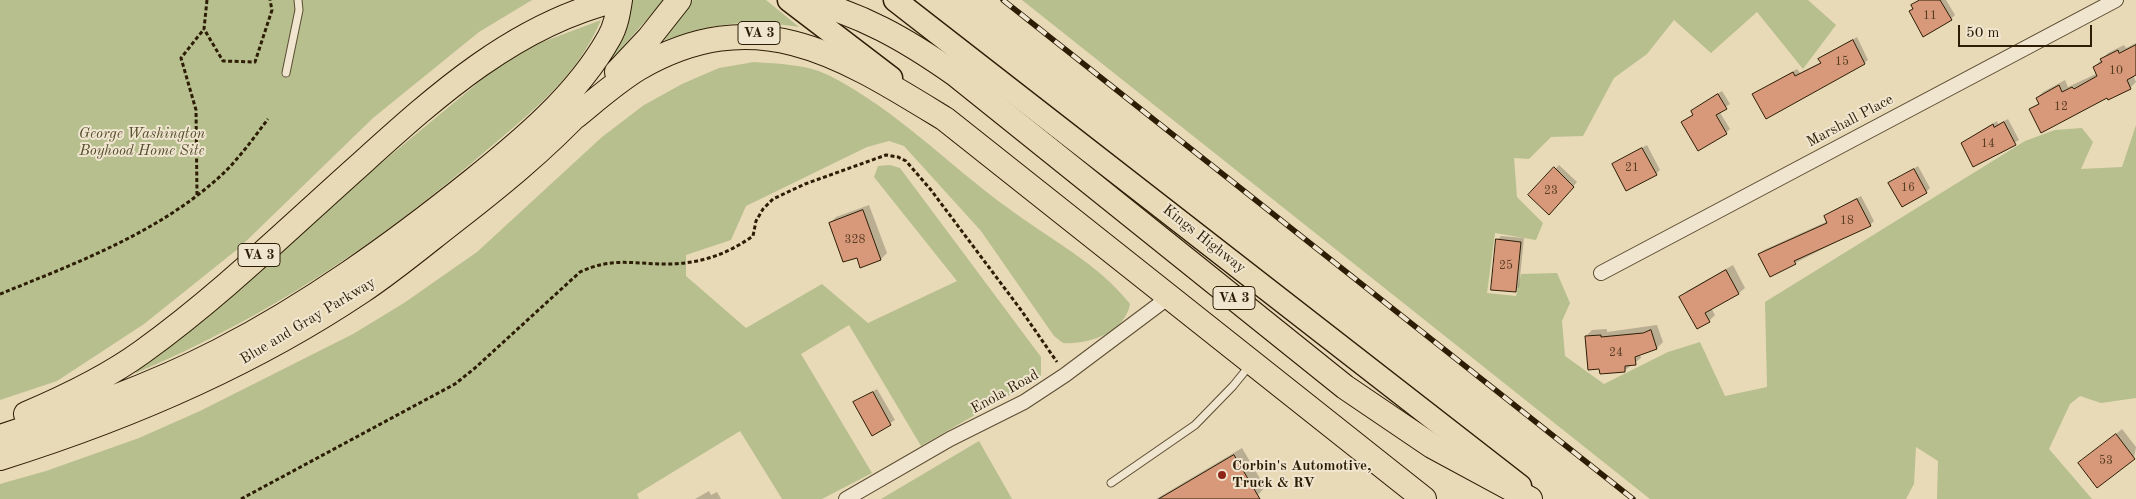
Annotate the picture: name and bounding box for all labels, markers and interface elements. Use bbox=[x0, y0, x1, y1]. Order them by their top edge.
house number: 11 bbox=[1923, 9, 1937, 23]
scale bar bbox=[1961, 15, 2095, 47]
road number: VA 3 bbox=[738, 22, 780, 44]
text: 50 m bbox=[1966, 26, 2000, 41]
house number: 15 bbox=[1835, 55, 1849, 69]
house number: 10 bbox=[2109, 64, 2123, 78]
street label: Marshall Place bbox=[1804, 91, 1896, 151]
house number: 12 bbox=[2054, 100, 2068, 114]
park label: George Washington Boyhood Home Site bbox=[79, 125, 205, 160]
house number: 14 bbox=[1981, 137, 1995, 151]
house number: 21 bbox=[1625, 161, 1639, 175]
house number: 16 bbox=[1901, 181, 1915, 195]
house number: 23 bbox=[1544, 184, 1558, 198]
street label: Kings Highway bbox=[1159, 201, 1249, 277]
house number: 18 bbox=[1840, 214, 1854, 228]
house number: 328 bbox=[845, 233, 865, 247]
road number: VA 3 bbox=[238, 244, 280, 266]
house number: 25 bbox=[1499, 259, 1513, 273]
street label: Blue and Gray Parkway bbox=[237, 273, 379, 369]
road number: VA 3 bbox=[1213, 286, 1255, 310]
house number: 24 bbox=[1609, 346, 1623, 360]
street label: Enola Road bbox=[968, 366, 1042, 418]
house number: 53 bbox=[2099, 454, 2113, 468]
place label: Corbin's Automotive, Truck & RV bbox=[1232, 457, 1371, 492]
marker: Corbin's Automotive, Truck & RV bbox=[1216, 469, 1228, 481]

